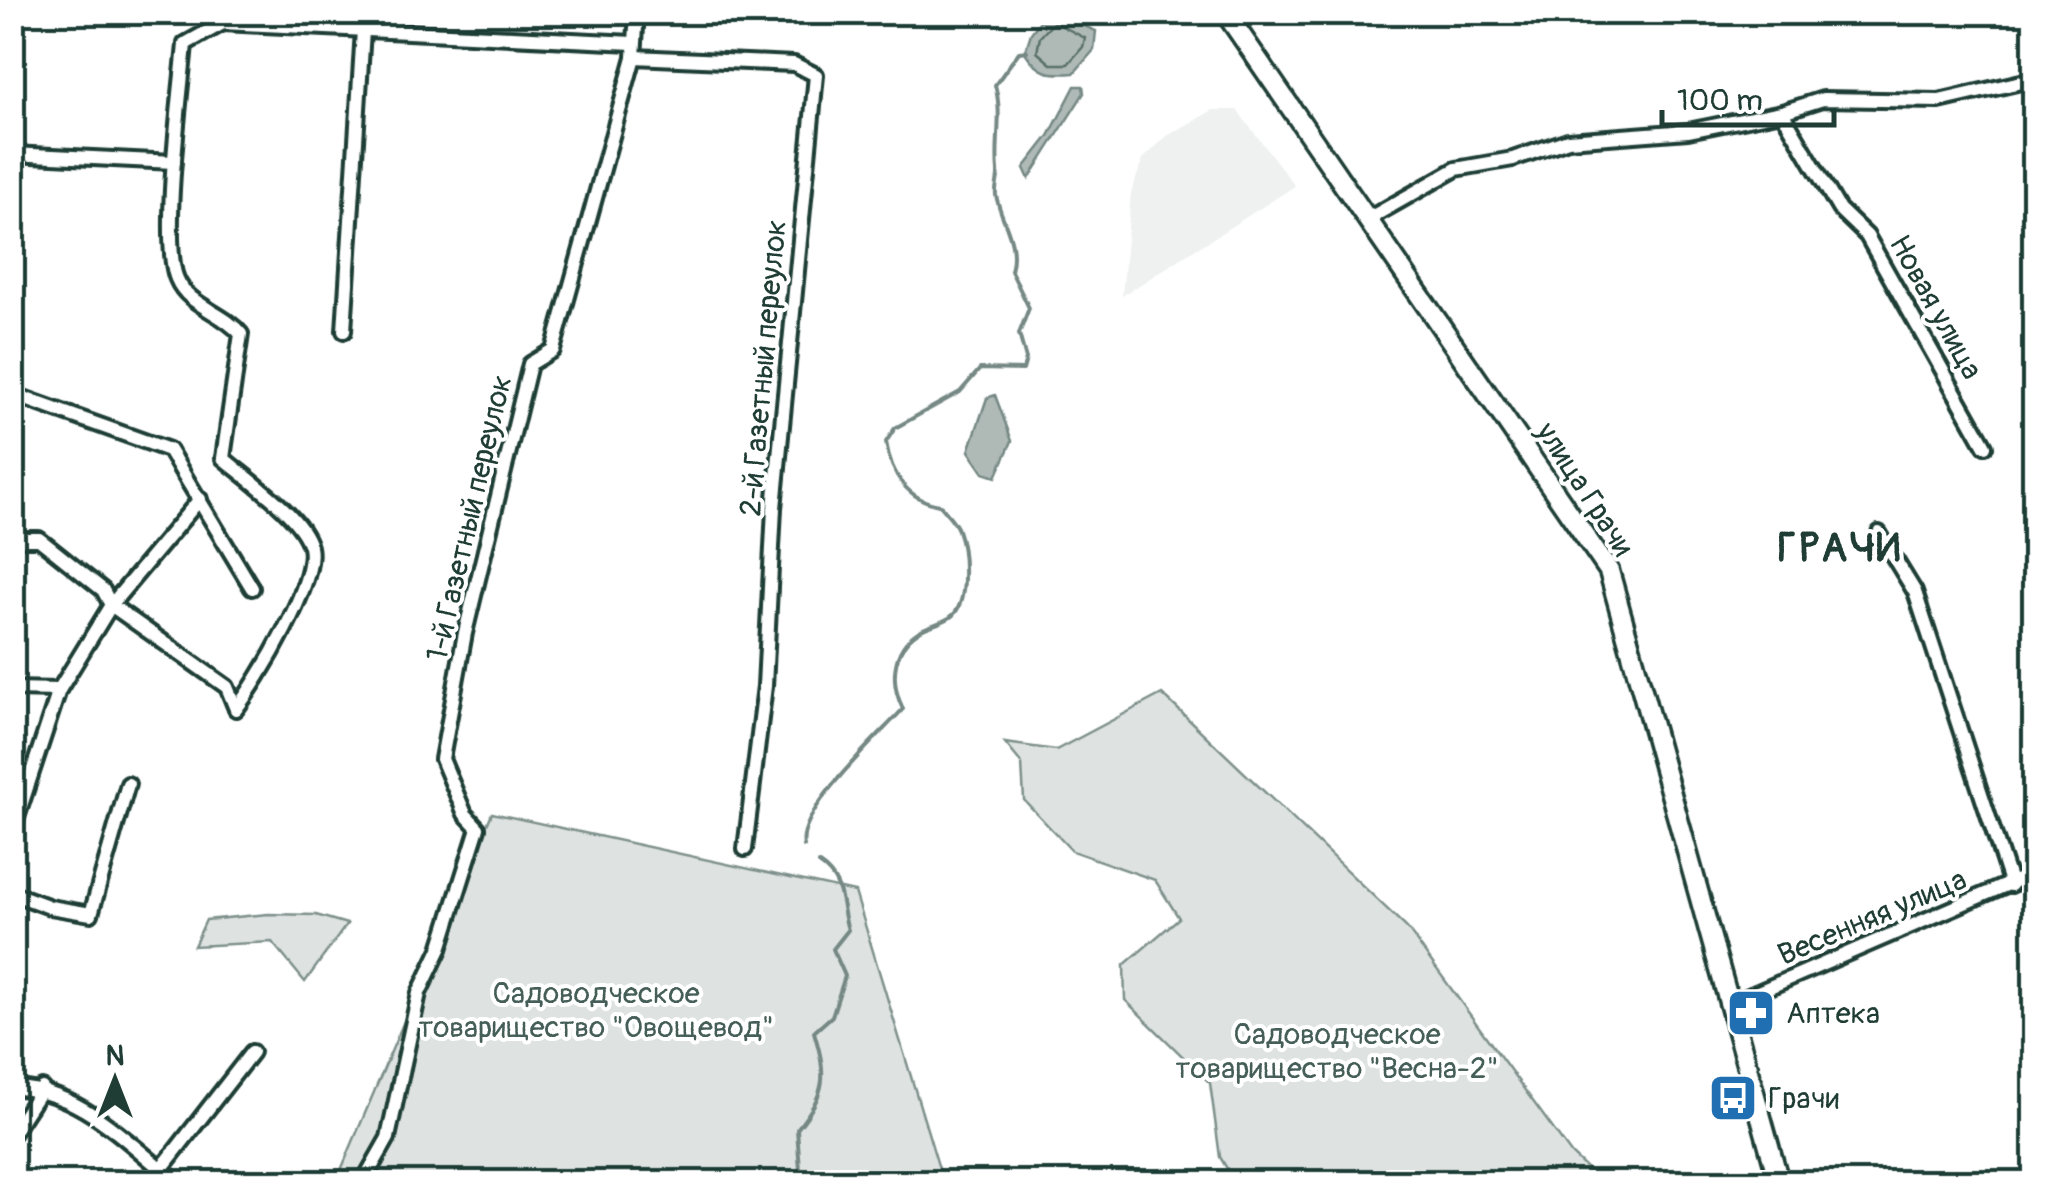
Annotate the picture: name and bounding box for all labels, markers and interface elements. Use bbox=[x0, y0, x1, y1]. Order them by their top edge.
scale bar bbox=[1662, 65, 1834, 127]
text: 100 m bbox=[1677, 82, 1763, 119]
street label: 2-й Газетный переулок bbox=[732, 218, 795, 518]
street label: Новая улица bbox=[1881, 229, 1990, 386]
street label: 1-й Газетный переулок bbox=[419, 372, 520, 665]
street label: улица Грачи bbox=[1527, 415, 1642, 563]
district label: ГРАЧИ bbox=[1777, 524, 1903, 573]
street label: Весенняя улица bbox=[1772, 861, 1972, 974]
park label: Садоводческое товарищество "Овощевод" bbox=[418, 975, 774, 1046]
pharmacy icon: Аптека bbox=[1725, 987, 1777, 1039]
place label: Аптека bbox=[1786, 995, 1880, 1032]
park label: Садоводческое товарищество "Весна-2" bbox=[1175, 1016, 1499, 1087]
north arrow bbox=[65, 1030, 165, 1130]
text: N bbox=[106, 1039, 124, 1074]
bus stop icon: Грачи bbox=[1707, 1072, 1759, 1124]
place label: Грачи bbox=[1768, 1080, 1839, 1117]

